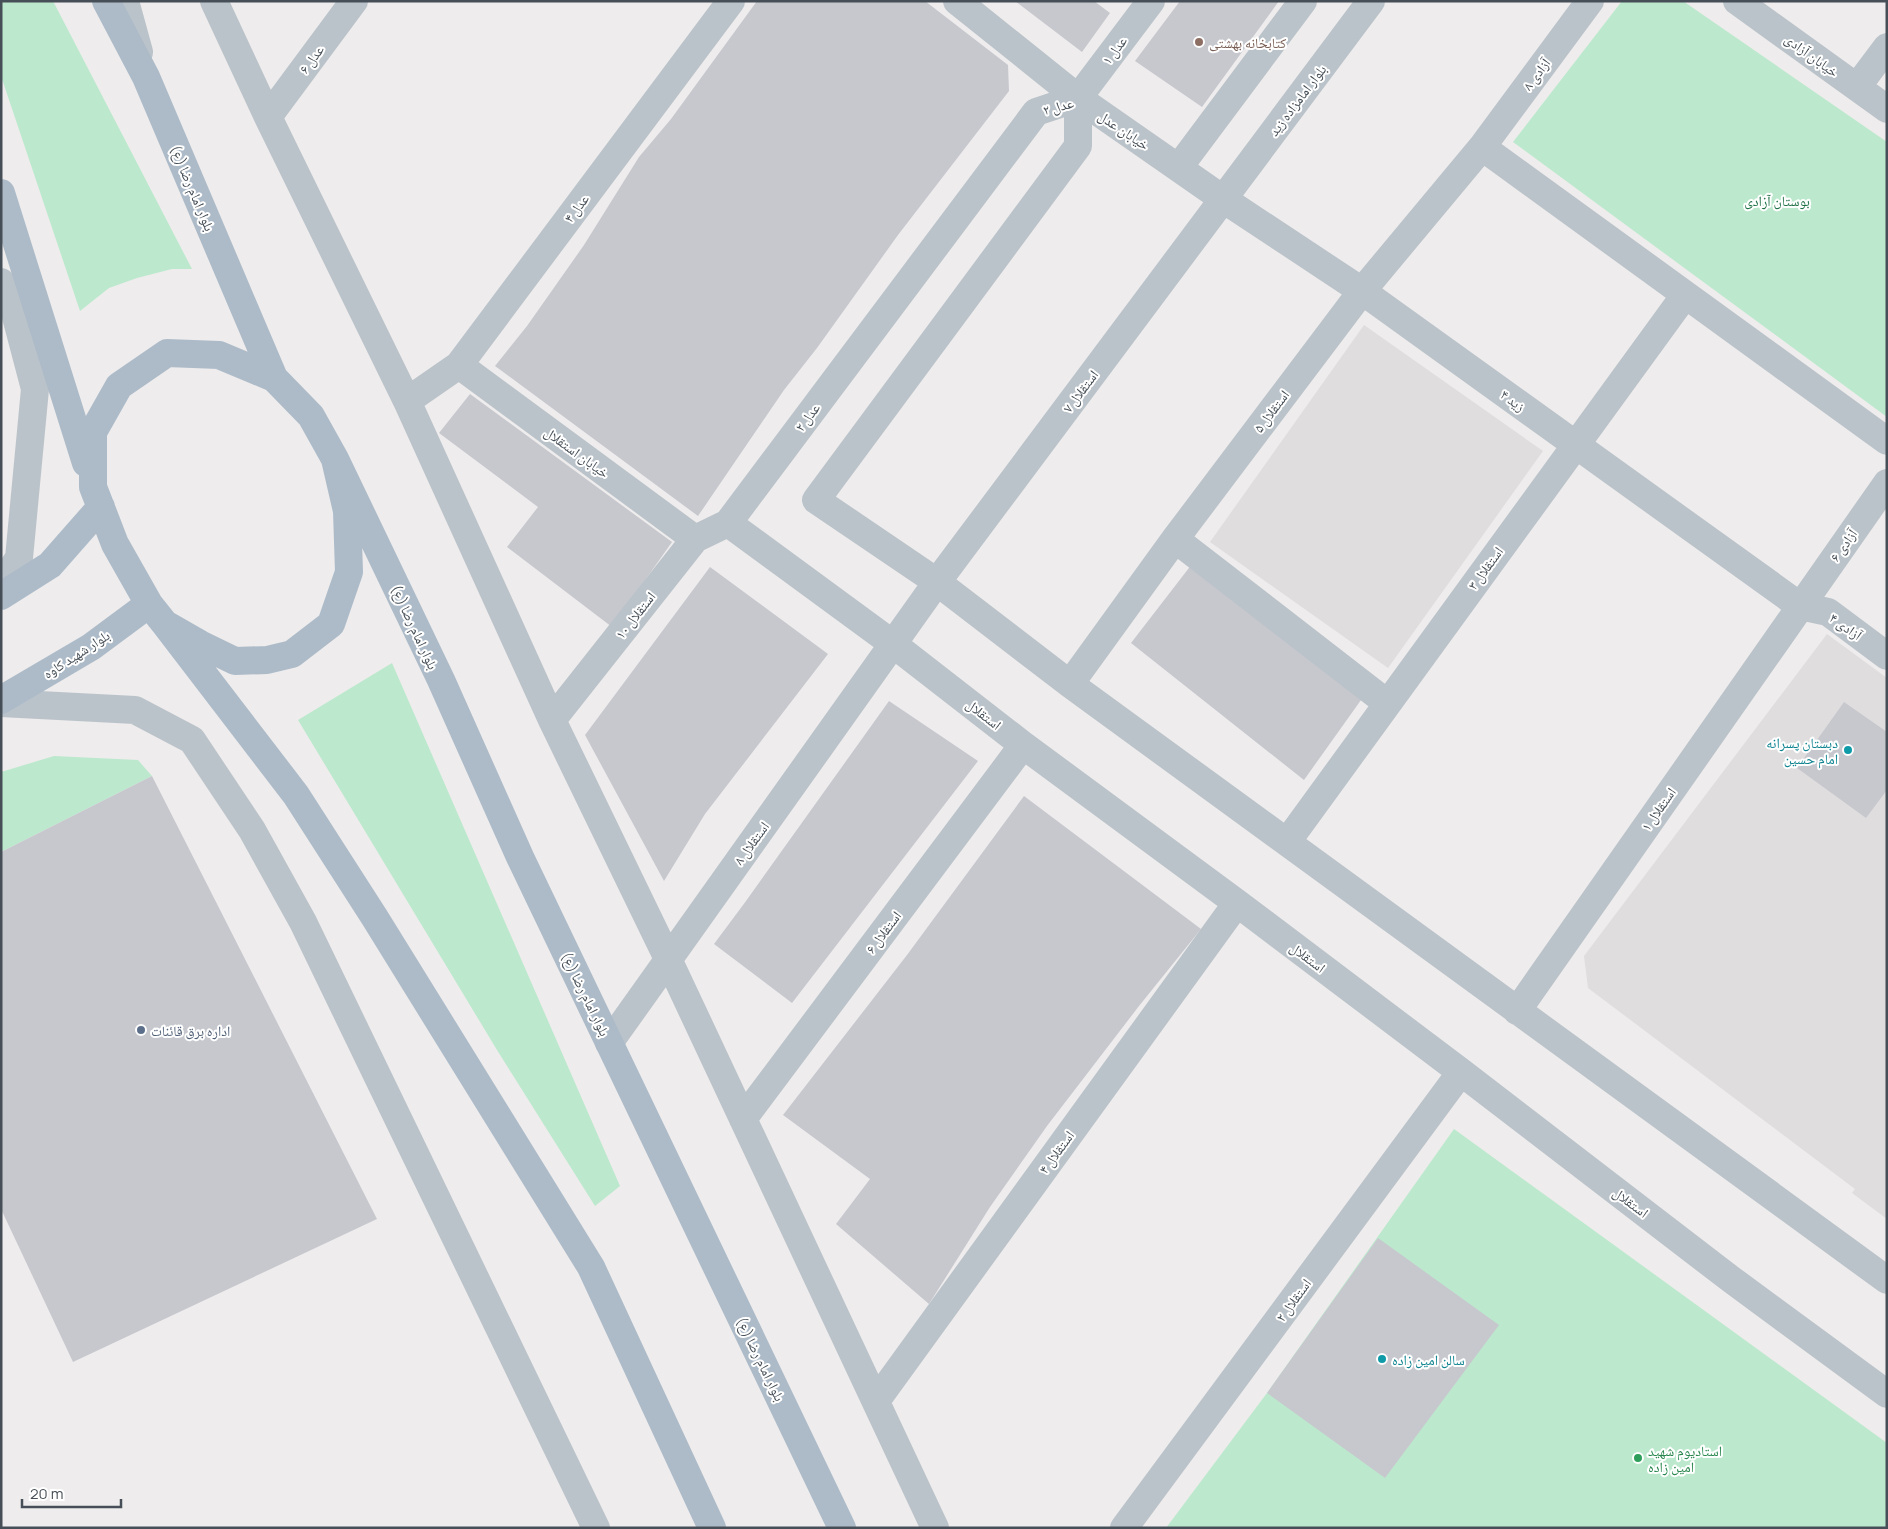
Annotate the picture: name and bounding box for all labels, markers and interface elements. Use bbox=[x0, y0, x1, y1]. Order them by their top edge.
street label: خیابان آزادی bbox=[1781, 29, 1843, 81]
street label: عدل ۱ bbox=[1097, 32, 1131, 68]
place label: کتابخانه بهشتی bbox=[1209, 33, 1286, 52]
marker: کتابخانه بهشتی bbox=[1193, 36, 1205, 48]
street label: عدل ۶ bbox=[294, 41, 328, 77]
street label: آزادی ۸ bbox=[1518, 54, 1555, 94]
street label: بلوار امامزاده زید bbox=[1264, 60, 1330, 140]
street label: عدل ۲ bbox=[1041, 93, 1075, 119]
street label: خیابان عدل bbox=[1095, 106, 1153, 154]
street label: بلوار امام رضا (ع) bbox=[165, 142, 220, 234]
street label: عدل ۴ bbox=[559, 190, 593, 226]
park label: بوستان آزادی bbox=[1744, 191, 1810, 210]
street label: استقلال ۷ bbox=[1058, 366, 1102, 416]
street label: زید ۴ bbox=[1497, 385, 1529, 415]
street label: استقلال ۵ bbox=[1249, 386, 1293, 436]
street label: عدل ۲ bbox=[790, 399, 824, 435]
street label: خیابان استقلال bbox=[541, 422, 613, 482]
street label: آزادی ۶ bbox=[1825, 525, 1861, 565]
street label: استقلال ۳ bbox=[1463, 543, 1507, 593]
street label: بلوار امام رضا (ع) bbox=[386, 582, 443, 673]
street label: استقلال ۱۰ bbox=[611, 587, 659, 643]
street label: آزادی ۴ bbox=[1826, 608, 1866, 644]
street label: بلوار شهید کاوه bbox=[39, 625, 113, 683]
street label: استقلال bbox=[962, 694, 1006, 734]
place label: دبستان پسرانه امام حسین bbox=[1766, 733, 1838, 769]
marker: دبستان پسرانه امام حسین bbox=[1842, 744, 1854, 756]
street label: استقلال ۱ bbox=[1636, 783, 1680, 835]
street label: استقلال ۸ bbox=[729, 818, 773, 868]
street label: استقلال ۶ bbox=[861, 907, 905, 957]
street label: استقلال bbox=[1286, 937, 1330, 977]
street label: بلوار امام رضا (ع) bbox=[557, 949, 615, 1040]
place label: اداره برق قائنات bbox=[151, 1021, 230, 1040]
marker: اداره برق قائنات bbox=[135, 1024, 147, 1036]
street label: استقلال ۴ bbox=[1034, 1127, 1078, 1177]
street label: استقلال bbox=[1609, 1182, 1653, 1222]
street label: استقلال ۲ bbox=[1271, 1275, 1315, 1325]
street label: بلوار امام رضا (ع) bbox=[732, 1314, 790, 1405]
place label: سالن امین زاده bbox=[1392, 1350, 1465, 1369]
marker: سالن امین زاده bbox=[1376, 1353, 1388, 1365]
place label: استادیوم شهید امین زاده bbox=[1648, 1441, 1722, 1476]
marker: استادیوم شهید امین زاده bbox=[1632, 1452, 1644, 1464]
scale bar bbox=[22, 1476, 121, 1508]
text: 20 m bbox=[30, 1483, 63, 1504]

